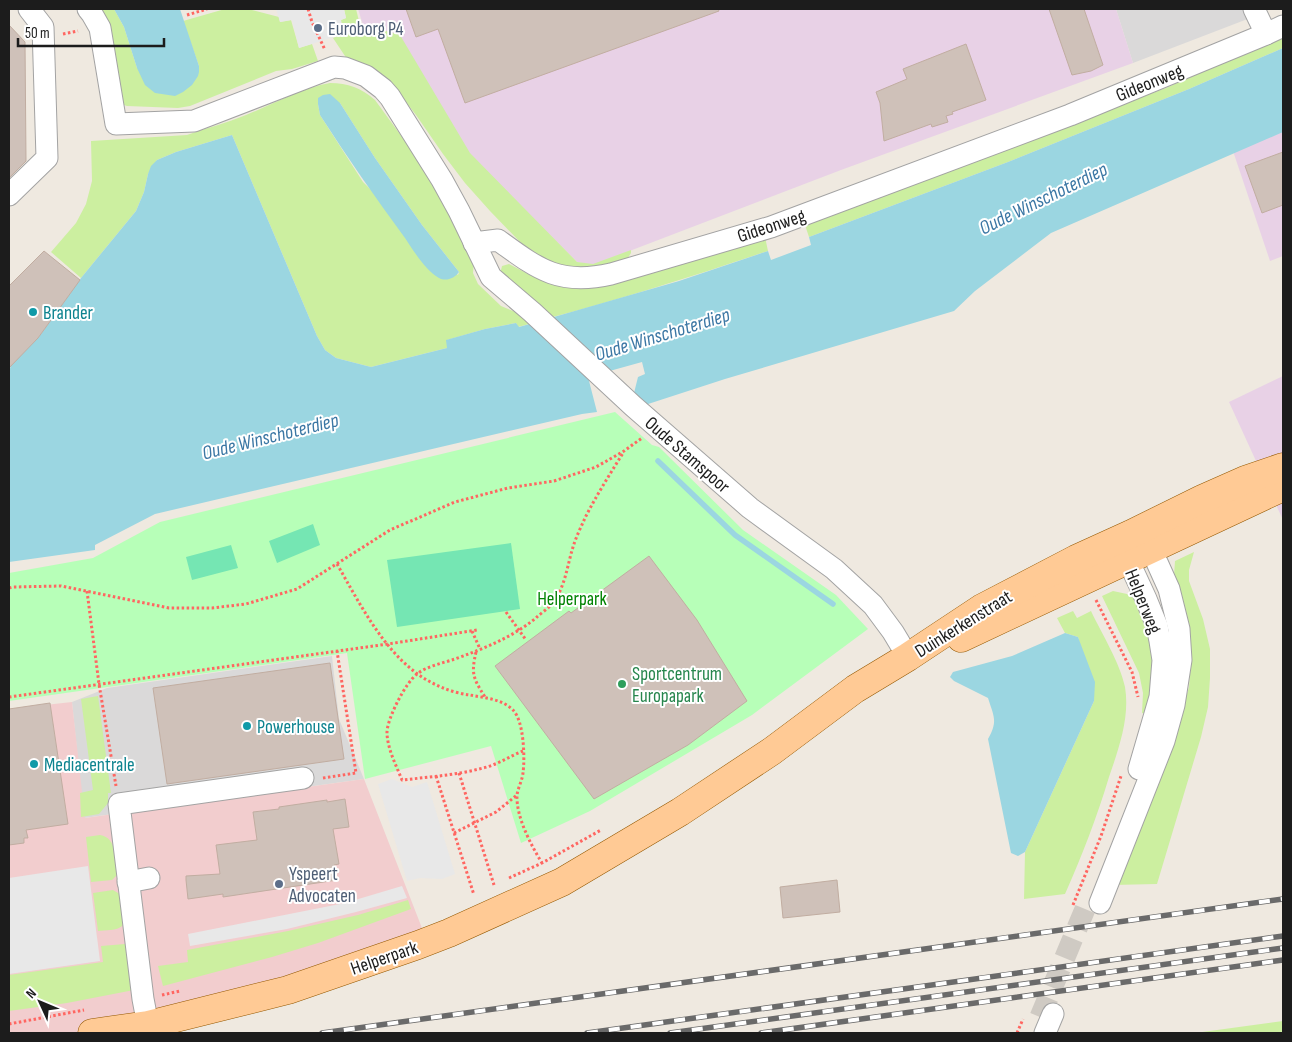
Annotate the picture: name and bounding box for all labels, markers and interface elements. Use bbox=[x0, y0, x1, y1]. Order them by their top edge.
scale bar bbox=[18, 15, 164, 47]
place label: Euroborg P4 bbox=[328, 18, 404, 41]
marker: Euroborg P4 bbox=[312, 22, 324, 34]
text: 50 m bbox=[25, 24, 50, 43]
street label: Gideonweg bbox=[1113, 59, 1187, 107]
water label: Oude Winschoterdiep bbox=[975, 157, 1112, 240]
street label: Gideonweg bbox=[734, 204, 809, 248]
place label: Brander bbox=[43, 302, 94, 325]
water label: Oude Winschoterdiep bbox=[592, 303, 733, 367]
marker: Brander bbox=[27, 306, 39, 318]
water label: Oude Winschoterdiep bbox=[200, 408, 341, 466]
street label: Oude Stamspoor bbox=[640, 412, 735, 499]
street label: Helperweg bbox=[1119, 566, 1166, 638]
street label: Duinkerkenstraat bbox=[911, 585, 1017, 663]
park label: Helperpark bbox=[537, 588, 608, 611]
place label: Sportcentrum Europapark bbox=[632, 663, 722, 708]
marker: Sportcentrum Europapark bbox=[616, 678, 628, 690]
place label: Powerhouse bbox=[257, 716, 335, 739]
marker: Powerhouse bbox=[241, 720, 253, 732]
place label: Mediacentrale bbox=[44, 754, 135, 777]
marker: Mediacentrale bbox=[28, 758, 40, 770]
place label: Yspeert Advocaten bbox=[288, 863, 356, 908]
marker: Yspeert Advocaten bbox=[273, 878, 285, 890]
street label: Helperpark bbox=[348, 936, 422, 981]
north arrow bbox=[15, 977, 65, 1027]
text: N bbox=[22, 985, 40, 1002]

